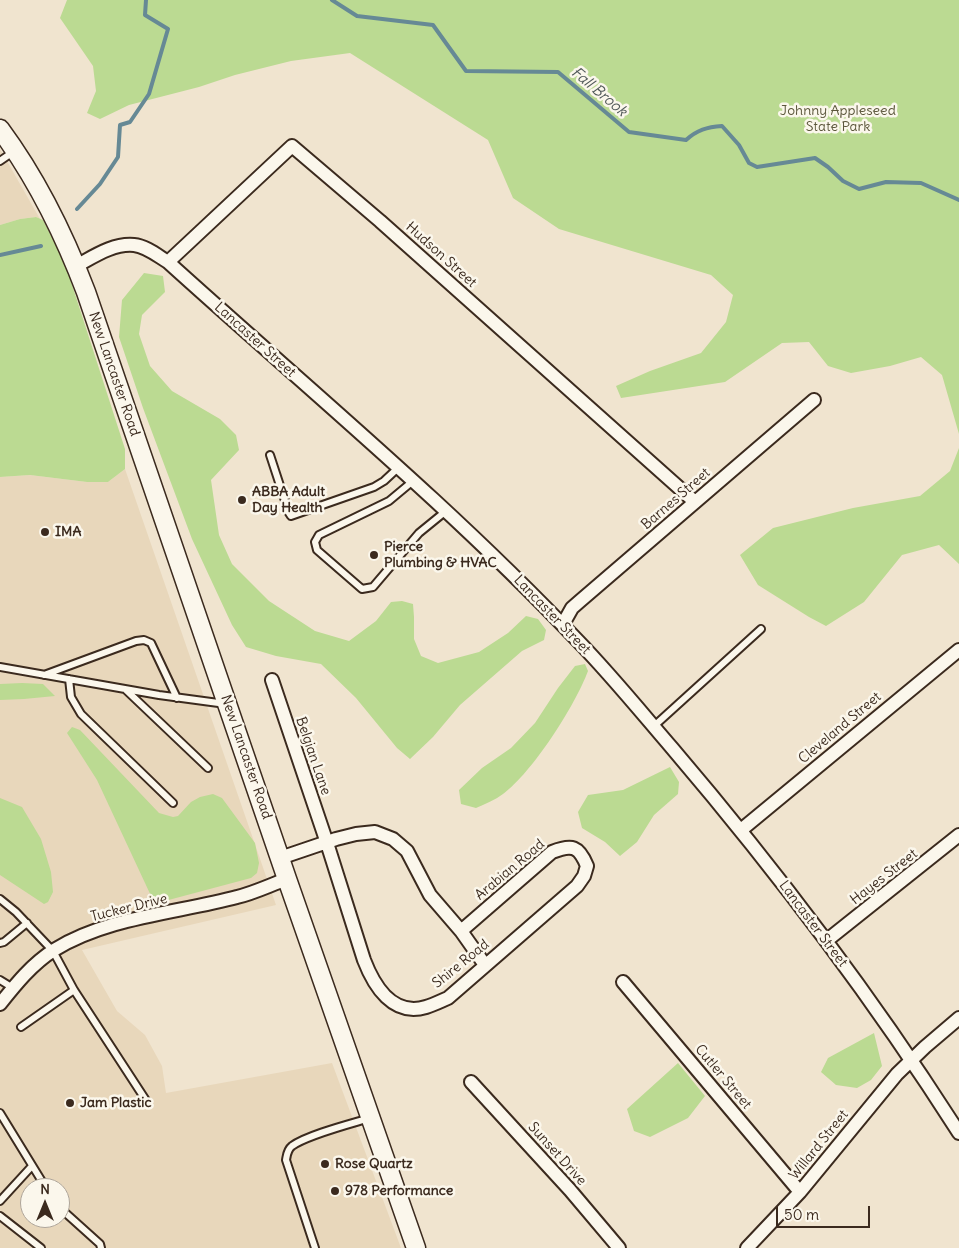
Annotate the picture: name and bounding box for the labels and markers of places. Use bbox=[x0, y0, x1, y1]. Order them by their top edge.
place label: ABBA Adult Day Health bbox=[252, 484, 325, 516]
marker: ABBA Adult Day Health bbox=[236, 494, 248, 506]
place label: IMA bbox=[55, 524, 81, 540]
marker: IMA bbox=[39, 526, 51, 538]
place label: Pierce Plumbing & HVAC bbox=[384, 539, 497, 572]
marker: Pierce Plumbing & HVAC bbox=[368, 549, 380, 561]
place label: Jam Plastic bbox=[80, 1095, 152, 1111]
marker: Jam Plastic bbox=[64, 1097, 76, 1109]
place label: Rose Quartz bbox=[335, 1156, 413, 1172]
marker: Rose Quartz bbox=[319, 1158, 331, 1170]
place label: 978 Performance bbox=[345, 1183, 453, 1199]
marker: 978 Performance bbox=[329, 1185, 341, 1197]

